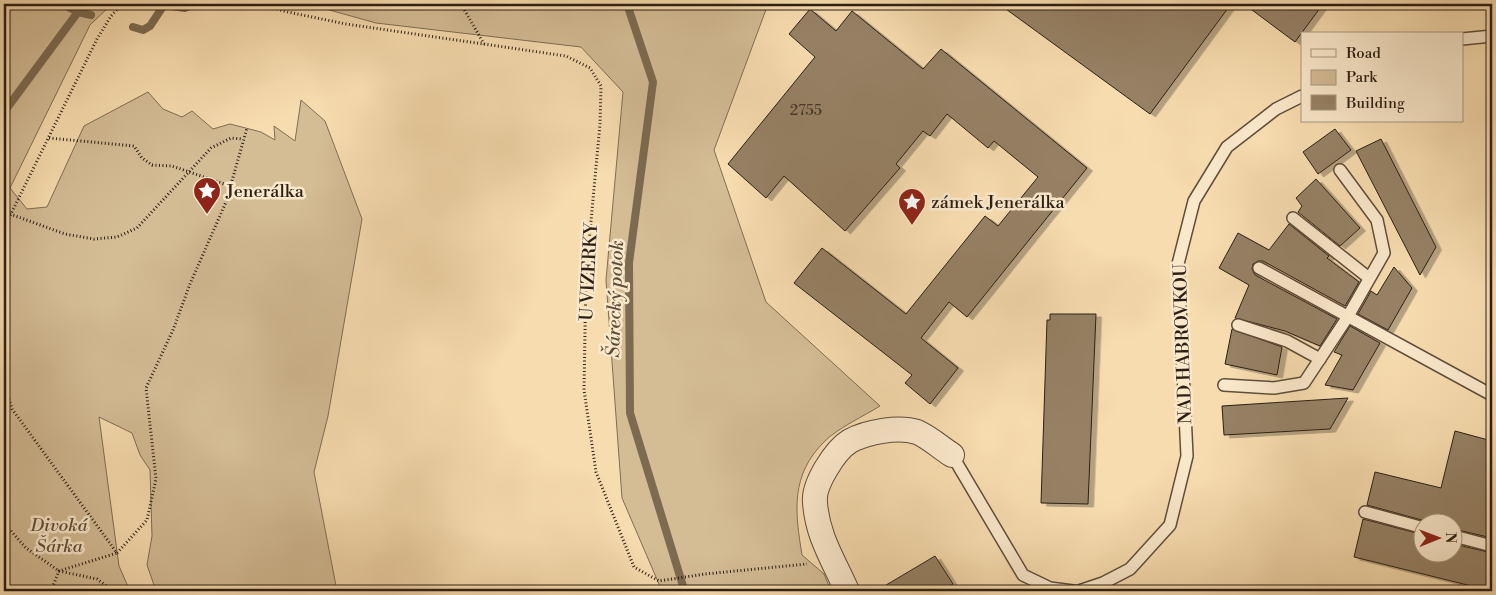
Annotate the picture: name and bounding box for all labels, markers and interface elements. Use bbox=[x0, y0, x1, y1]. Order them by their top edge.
legend bbox=[1301, 32, 1464, 122]
text: Road bbox=[1346, 44, 1381, 63]
text: Park bbox=[1346, 68, 1378, 87]
text: Building bbox=[1345, 94, 1405, 113]
house number: 2755 bbox=[790, 101, 822, 120]
place icon: Jenerálka bbox=[192, 176, 222, 215]
place label: Jenerálka bbox=[225, 180, 305, 203]
place icon: zámek Jenerálka bbox=[897, 187, 927, 226]
place label: zámek Jenerálka bbox=[931, 191, 1065, 214]
street label: U VIZERKY bbox=[575, 221, 603, 322]
water label: Šárecký potok bbox=[599, 240, 629, 358]
street label: NAD HABROVKOU bbox=[1169, 263, 1197, 425]
north arrow bbox=[1414, 512, 1464, 562]
park label: Divoká Šárka bbox=[29, 514, 89, 558]
text: N bbox=[1441, 532, 1459, 543]

